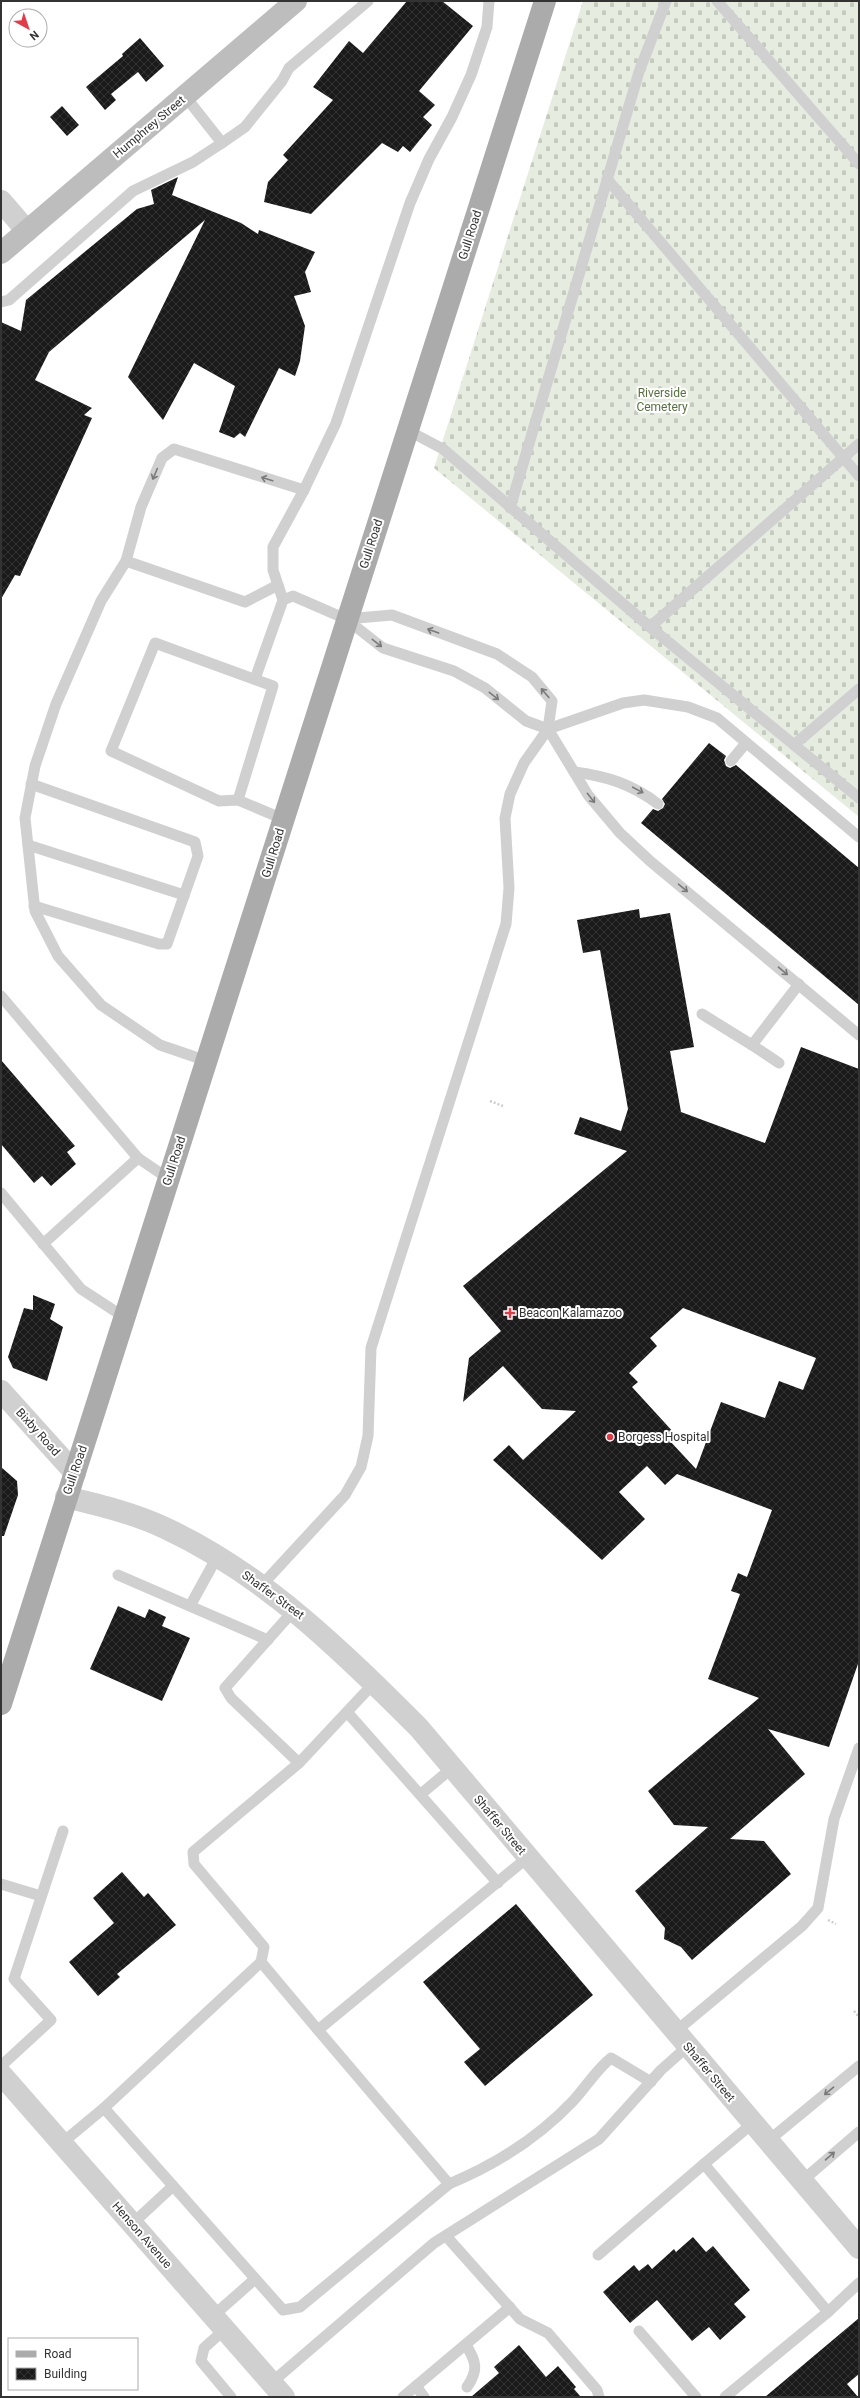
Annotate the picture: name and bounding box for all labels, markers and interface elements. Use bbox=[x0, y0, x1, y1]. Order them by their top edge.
north arrow bbox=[8, 8, 48, 48]
text: N bbox=[27, 28, 41, 43]
street label: Humphrey Street bbox=[110, 93, 188, 161]
street label: Gull Road bbox=[455, 209, 485, 261]
park label: Riverside Cemetery bbox=[636, 386, 688, 414]
one-way arrow bbox=[151, 467, 158, 479]
one-way arrow bbox=[261, 474, 273, 482]
street label: Gull Road bbox=[356, 518, 386, 570]
one-way arrow bbox=[428, 626, 440, 634]
one-way arrow bbox=[371, 638, 382, 647]
one-way arrow bbox=[541, 687, 550, 698]
one-way arrow bbox=[489, 691, 500, 700]
one-way arrow bbox=[632, 787, 644, 794]
one-way arrow bbox=[586, 792, 595, 803]
street label: Gull Road bbox=[259, 827, 287, 879]
one-way arrow bbox=[678, 884, 688, 893]
one-way arrow bbox=[778, 967, 789, 976]
street label: Gull Road bbox=[159, 1135, 189, 1187]
place label: Beacon Kalamazoo bbox=[519, 1306, 622, 1320]
marker: Beacon Kalamazoo bbox=[504, 1307, 516, 1319]
street label: Bixby Road bbox=[13, 1405, 63, 1459]
place label: Borgess Hospital bbox=[618, 1430, 709, 1444]
marker: Borgess Hospital bbox=[605, 1432, 615, 1442]
street label: Gull Road bbox=[60, 1444, 90, 1496]
street label: Shaffer Street bbox=[239, 1568, 307, 1622]
street label: Shaffer Street bbox=[471, 1792, 529, 1858]
street label: Shaffer Street bbox=[680, 2039, 738, 2105]
one-way arrow bbox=[824, 2087, 834, 2096]
one-way arrow bbox=[825, 2152, 836, 2161]
street label: Henson Avenue bbox=[109, 2199, 175, 2271]
legend bbox=[8, 2338, 138, 2390]
text: Road bbox=[44, 2347, 72, 2361]
text: Building bbox=[44, 2367, 87, 2381]

